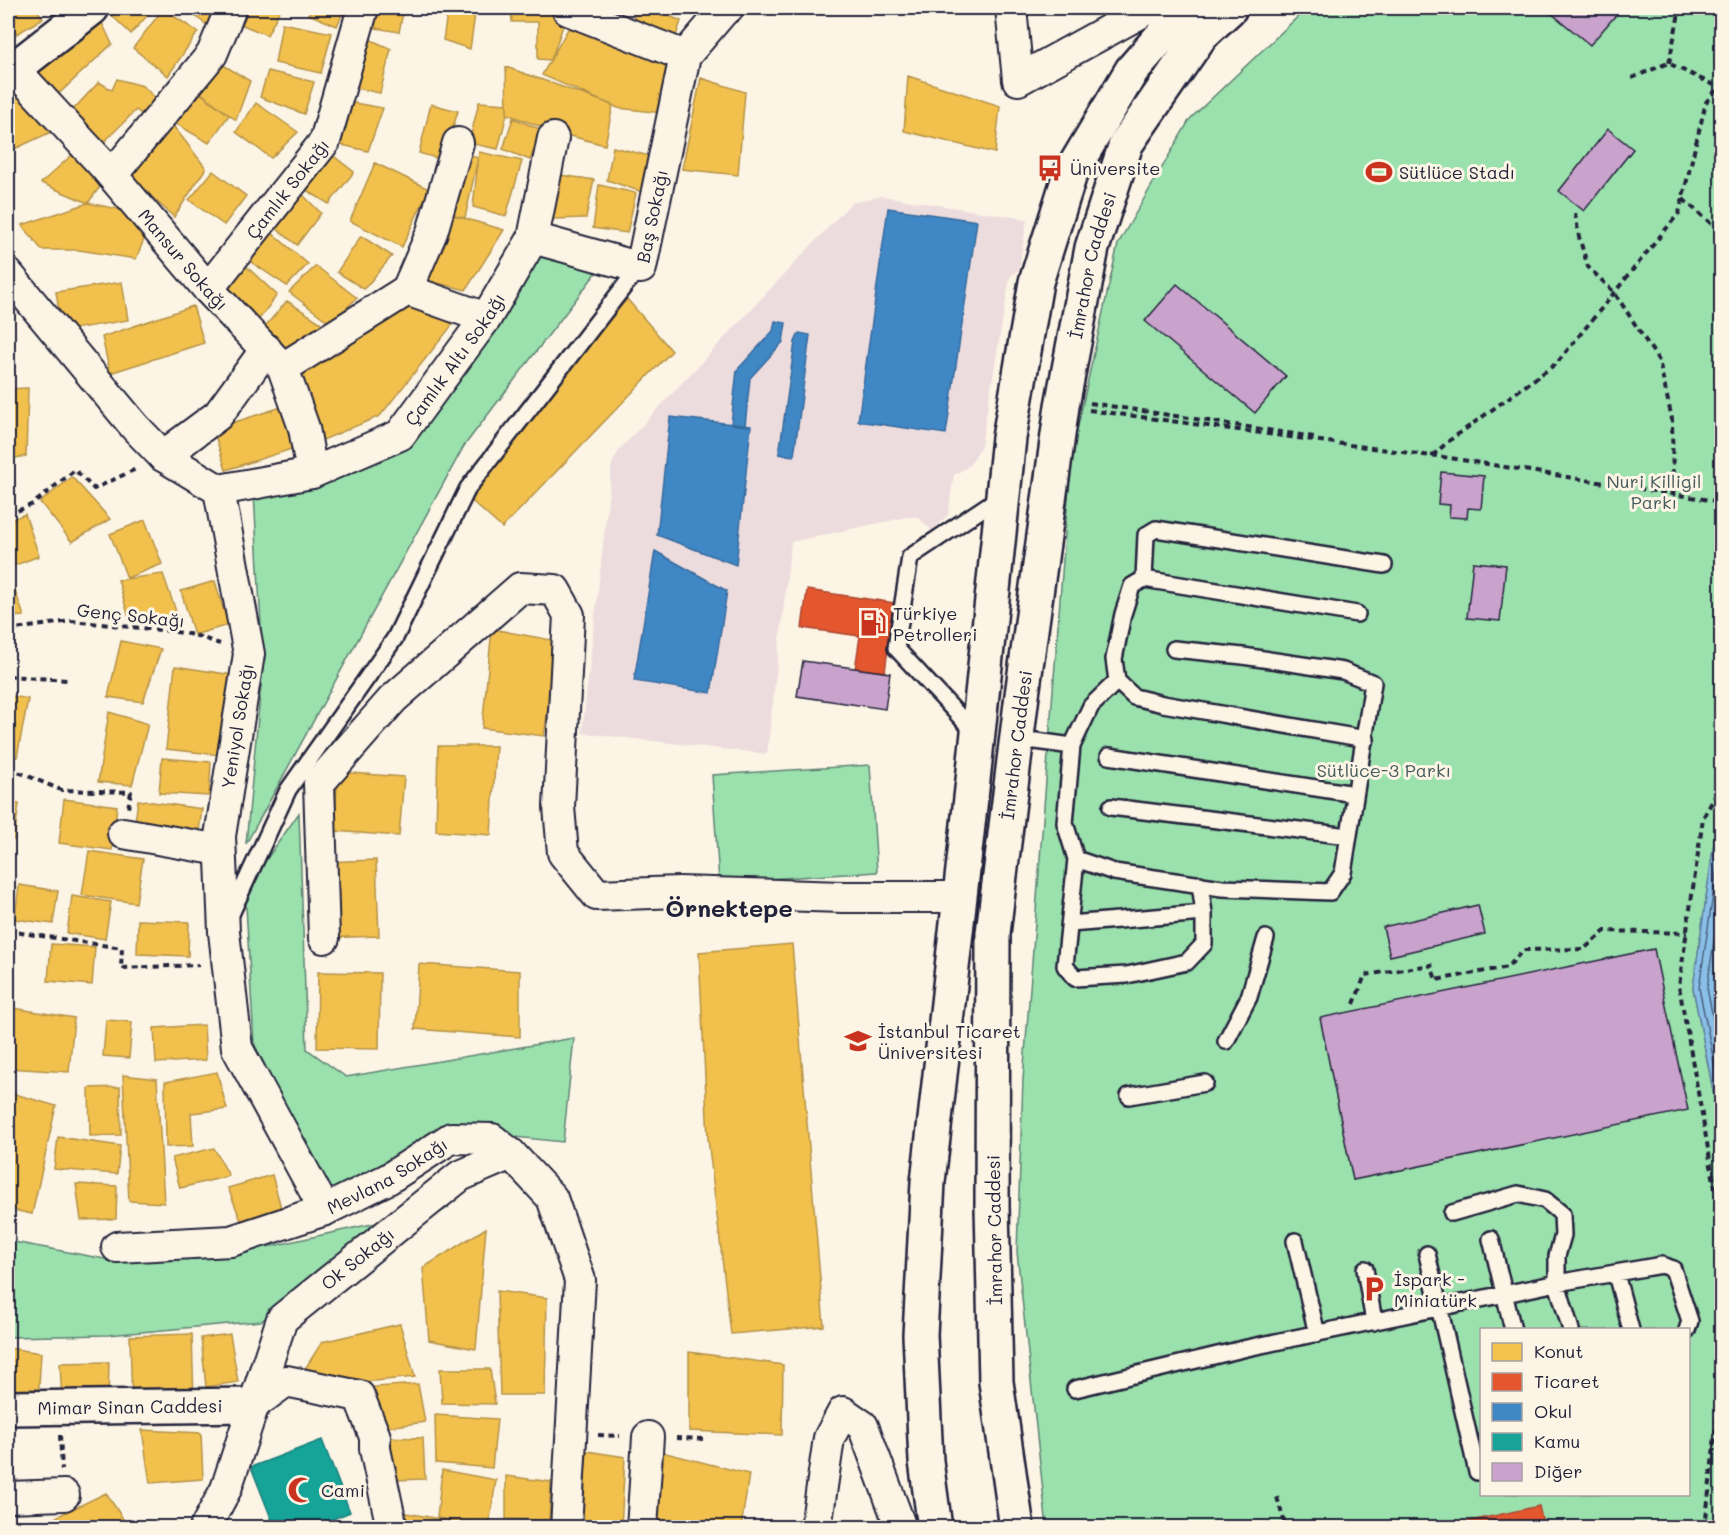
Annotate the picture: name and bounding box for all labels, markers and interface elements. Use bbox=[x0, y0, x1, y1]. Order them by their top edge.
street label: Çamlık Sokağı bbox=[240, 133, 335, 244]
bus stop icon: Üniversite bbox=[1035, 153, 1065, 183]
place label: Üniversite bbox=[1070, 156, 1161, 180]
sports icon: Sütlüce Stadı bbox=[1364, 157, 1394, 187]
place label: Sütlüce Stadı bbox=[1399, 160, 1515, 184]
street label: Baş Sokağı bbox=[630, 167, 673, 265]
street label: İmrahor Caddesi bbox=[1063, 189, 1122, 341]
street label: Mansur Sokağı bbox=[133, 204, 234, 315]
street label: Çamlık Altı Sokağı bbox=[399, 288, 510, 430]
park label: Nuri Killigil Parkı bbox=[1607, 469, 1701, 514]
street label: Genç Sokağı bbox=[76, 597, 186, 633]
place label: Türkiye Petrolleri bbox=[893, 601, 978, 646]
fuel station icon: Türkiye Petrolleri bbox=[858, 608, 888, 638]
street label: Yeniyol Sokağı bbox=[215, 662, 259, 790]
street label: İmrahor Caddesi bbox=[995, 669, 1037, 821]
park label: Sütlüce-3 Parkı bbox=[1317, 758, 1451, 782]
district label: Örnektepe bbox=[665, 892, 793, 923]
place label: İstanbul Ticaret Üniversitesi bbox=[878, 1019, 1021, 1064]
school or university icon: İstanbul Ticaret Üniversitesi bbox=[843, 1026, 873, 1056]
street label: Mevlana Sokağı bbox=[323, 1132, 452, 1219]
street label: İmrahor Caddesi bbox=[981, 1155, 1007, 1305]
street label: Ok Sokağı bbox=[316, 1222, 399, 1295]
place label: İspark - Miniatürk bbox=[1394, 1267, 1477, 1312]
parking icon: İspark - Miniatürk bbox=[1359, 1274, 1389, 1304]
legend bbox=[1480, 1328, 1690, 1496]
text: Konut bbox=[1534, 1339, 1583, 1363]
text: Ticaret bbox=[1534, 1369, 1599, 1393]
street label: Mimar Sinan Caddesi bbox=[37, 1393, 223, 1420]
text: Okul bbox=[1534, 1399, 1572, 1423]
text: Kamu bbox=[1534, 1429, 1580, 1453]
text: Diğer bbox=[1534, 1459, 1583, 1483]
mosque icon: Cami bbox=[286, 1475, 316, 1505]
place label: Cami bbox=[321, 1478, 365, 1502]

